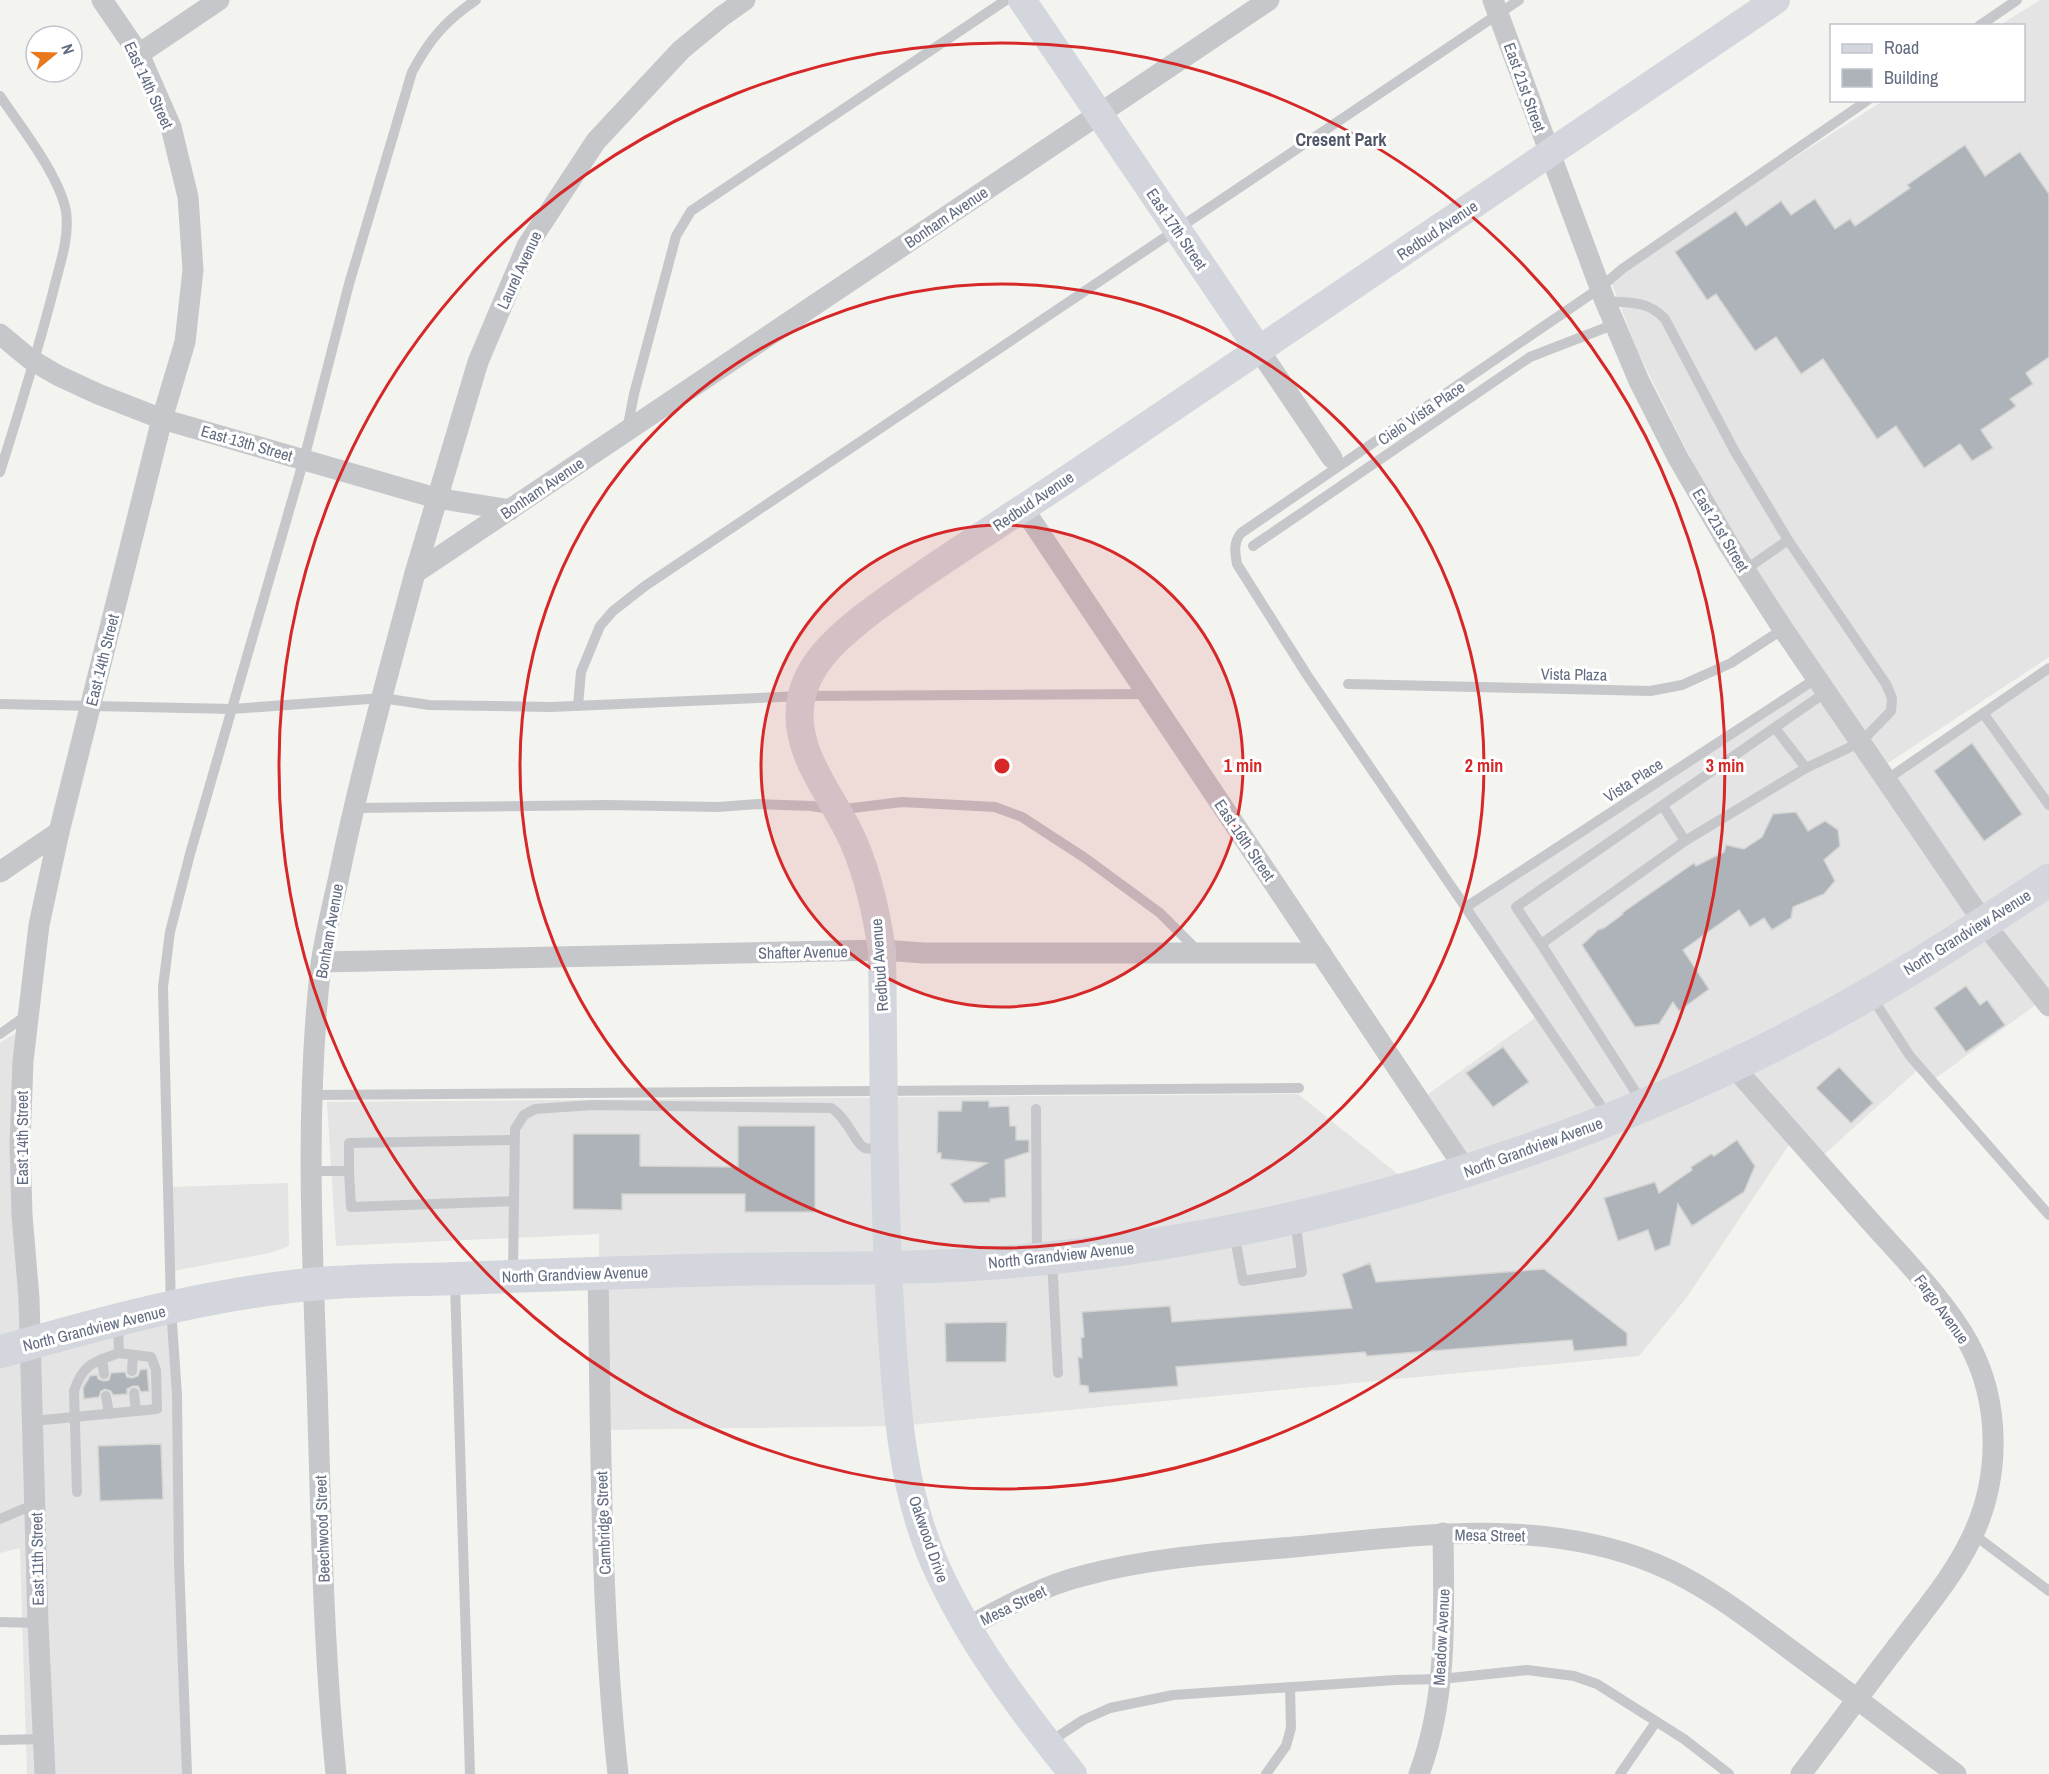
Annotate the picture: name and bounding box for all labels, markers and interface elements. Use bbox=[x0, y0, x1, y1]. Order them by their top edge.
north arrow bbox=[24, 24, 84, 84]
legend bbox=[1830, 24, 2025, 102]
text: Road bbox=[1884, 35, 1919, 60]
street label: East 14th Street bbox=[119, 38, 179, 133]
street label: East 21st Street bbox=[1499, 39, 1551, 135]
text: N bbox=[56, 41, 80, 57]
text: Building bbox=[1884, 65, 1939, 90]
district label: Cresent Park bbox=[1295, 127, 1387, 152]
street label: Bonham Avenue bbox=[900, 181, 992, 253]
street label: East 17th Street bbox=[1142, 184, 1213, 274]
street label: Redbud Avenue bbox=[1392, 195, 1482, 265]
street label: Laurel Avenue bbox=[491, 227, 547, 313]
street label: Cielo Vista Place bbox=[1373, 376, 1469, 450]
street label: East 13th Street bbox=[199, 419, 296, 467]
street label: Bonham Avenue bbox=[496, 452, 588, 524]
street label: Redbud Avenue bbox=[988, 466, 1078, 536]
street label: East 21st Street bbox=[1688, 484, 1755, 576]
street label: East 14th Street bbox=[80, 611, 124, 708]
street label: Vista Plaza bbox=[1541, 662, 1608, 686]
text: 1 min bbox=[1224, 753, 1262, 778]
text: 2 min bbox=[1465, 753, 1503, 778]
street label: Vista Place bbox=[1599, 753, 1667, 807]
text: 3 min bbox=[1706, 753, 1744, 778]
centre of rings bbox=[992, 756, 1012, 776]
street label: East 16th Street bbox=[1210, 795, 1281, 885]
street label: Bonham Avenue bbox=[310, 882, 348, 980]
street label: North Grandview Avenue bbox=[1899, 884, 2035, 980]
street label: Redbud Avenue bbox=[865, 918, 893, 1012]
street label: Shafter Avenue bbox=[758, 940, 848, 964]
street label: East 14th Street bbox=[11, 1091, 33, 1185]
street label: North Grandview Avenue bbox=[1460, 1112, 1606, 1182]
street label: North Grandview Avenue bbox=[987, 1236, 1135, 1274]
street label: North Grandview Avenue bbox=[501, 1260, 649, 1288]
street label: Fargo Avenue bbox=[1909, 1270, 1975, 1348]
street label: North Grandview Avenue bbox=[20, 1300, 168, 1356]
street label: Cambridge Street bbox=[590, 1471, 616, 1575]
street label: Beechwood Street bbox=[309, 1475, 335, 1583]
street label: Oakwood Drive bbox=[904, 1493, 954, 1585]
street label: East 11th Street bbox=[25, 1512, 49, 1606]
street label: Mesa Street bbox=[1454, 1523, 1526, 1547]
street label: Mesa Street bbox=[976, 1579, 1050, 1630]
street label: Meadow Avenue bbox=[1427, 1588, 1455, 1686]

